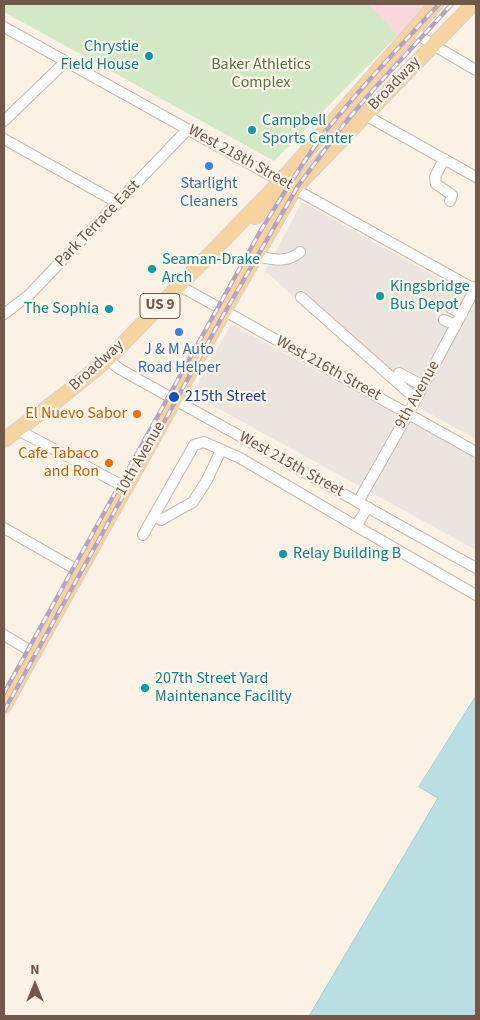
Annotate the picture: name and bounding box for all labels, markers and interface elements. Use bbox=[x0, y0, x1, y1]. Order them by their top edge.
place label: Chrystie Field House bbox=[61, 37, 139, 75]
marker: Chrystie Field House bbox=[143, 50, 155, 62]
street label: Broadway bbox=[365, 53, 425, 115]
park label: Baker Athletics Complex bbox=[211, 55, 311, 93]
place label: Campbell Sports Center bbox=[262, 111, 353, 149]
street label: West 218th Street bbox=[184, 121, 296, 195]
marker: Campbell Sports Center bbox=[246, 124, 258, 136]
marker: Starlight Cleaners bbox=[203, 160, 215, 172]
place label: Starlight Cleaners bbox=[180, 174, 238, 212]
street label: Park Terrace East bbox=[52, 176, 144, 272]
place label: Seaman-Drake Arch bbox=[162, 250, 260, 288]
marker: Seaman-Drake Arch bbox=[146, 263, 158, 275]
place label: Kingsbridge Bus Depot bbox=[390, 277, 470, 315]
marker: Kingsbridge Bus Depot bbox=[374, 290, 386, 302]
road number: US 9 bbox=[140, 294, 180, 318]
place label: The Sophia bbox=[24, 299, 99, 319]
marker: The Sophia bbox=[103, 303, 115, 315]
marker: J & M Auto Road Helper bbox=[173, 326, 185, 338]
street label: West 216th Street bbox=[272, 332, 384, 406]
street label: Broadway bbox=[66, 336, 128, 396]
place label: J & M Auto Road Helper bbox=[138, 340, 220, 378]
street label: 9th Avenue bbox=[392, 358, 444, 432]
place label: 215th Street bbox=[185, 387, 266, 407]
marker: 215th Street bbox=[167, 390, 181, 404]
place label: El Nuevo Sabor bbox=[25, 404, 127, 424]
marker: El Nuevo Sabor bbox=[131, 408, 143, 420]
street label: 10th Avenue bbox=[112, 418, 170, 500]
street label: West 215th Street bbox=[235, 428, 347, 502]
place label: Cafe Tabaco and Ron bbox=[18, 444, 99, 482]
marker: Cafe Tabaco and Ron bbox=[103, 457, 115, 469]
place label: Relay Building B bbox=[293, 544, 401, 564]
marker: Relay Building B bbox=[277, 548, 289, 560]
place label: 207th Street Yard Maintenance Facility bbox=[155, 669, 292, 707]
marker: 207th Street Yard Maintenance Facility bbox=[139, 682, 151, 694]
north arrow bbox=[10, 960, 60, 1010]
text: N bbox=[30, 960, 40, 980]

